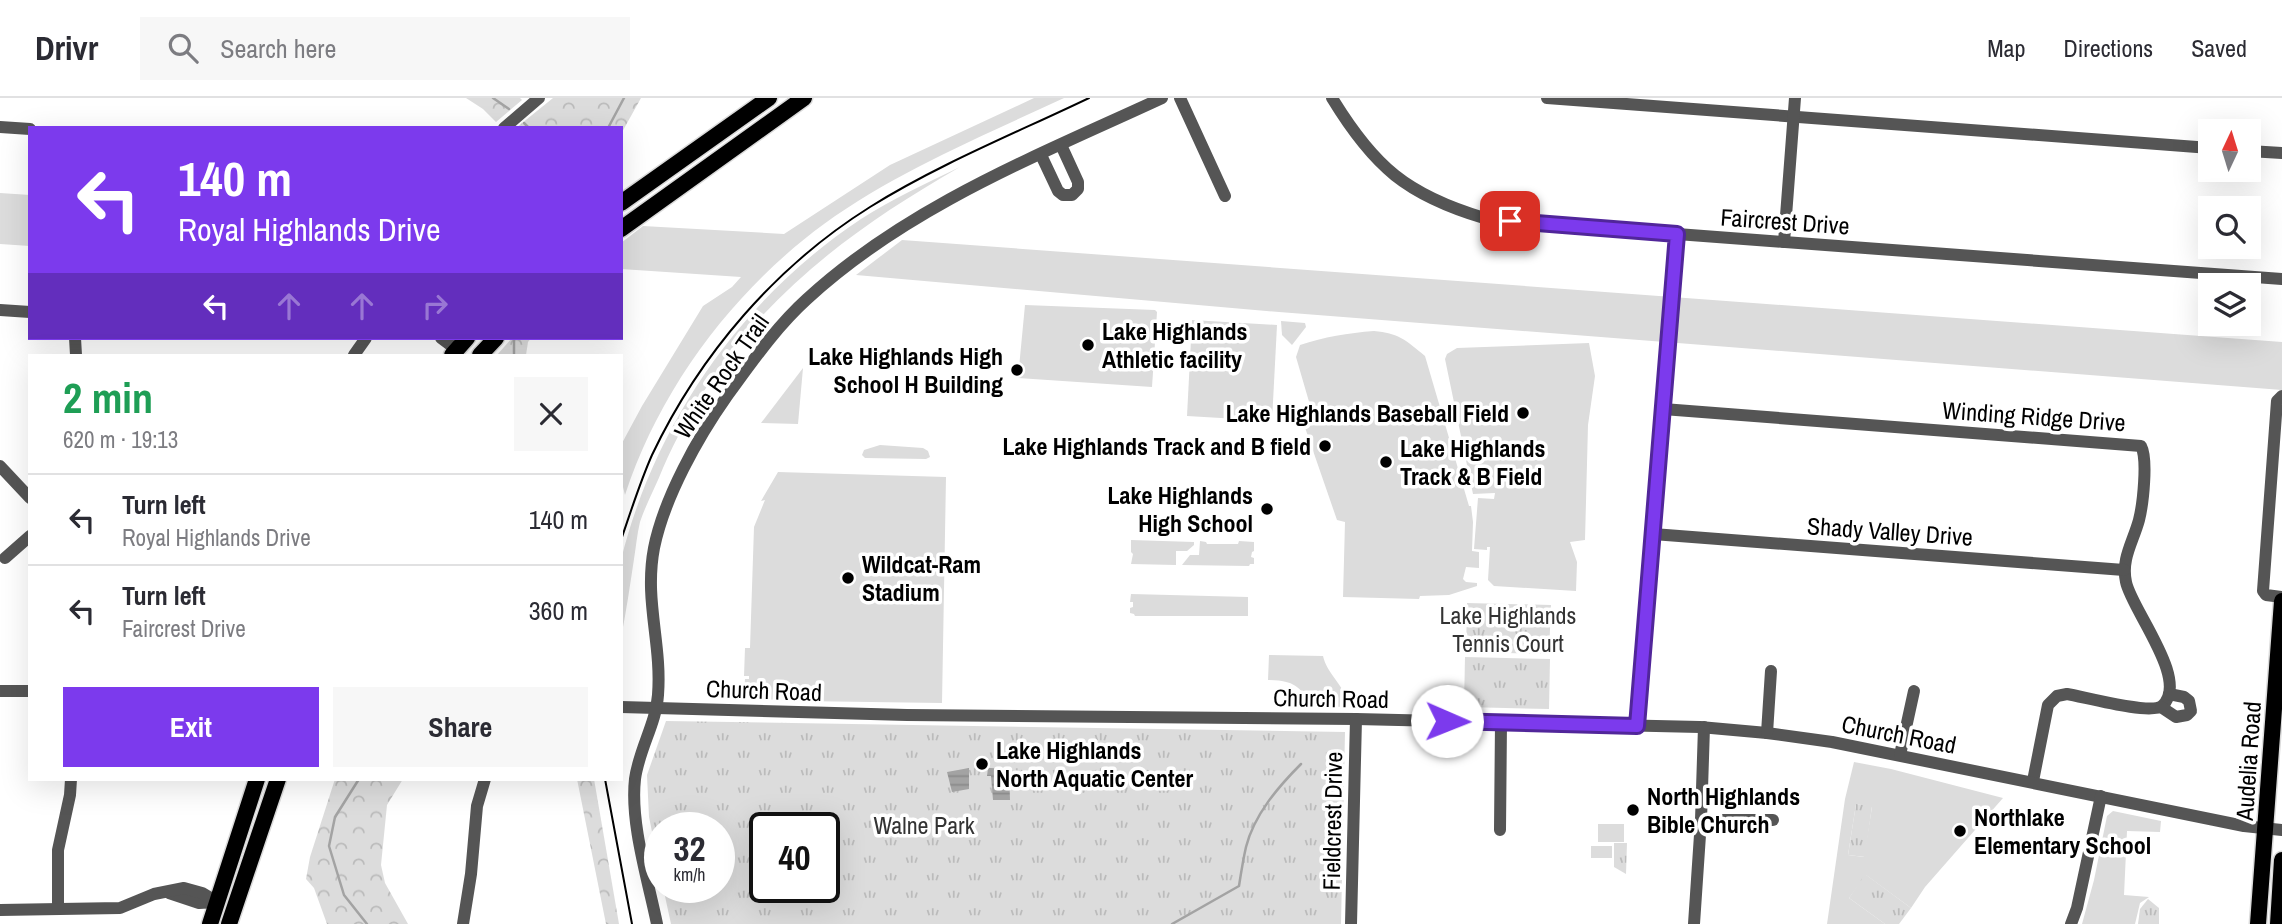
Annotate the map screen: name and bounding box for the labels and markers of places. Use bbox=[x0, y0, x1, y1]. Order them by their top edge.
pin bbox=[1480, 191, 1540, 251]
place label: Lake Highlands Athletic facility bbox=[1102, 315, 1248, 375]
marker: Lake Highlands Athletic facility bbox=[1080, 337, 1096, 353]
place label: Lake Highlands High School H Building bbox=[808, 340, 1003, 400]
marker: Lake Highlands High School H Building bbox=[1009, 362, 1025, 378]
place label: Lake Highlands Baseball Field bbox=[1226, 397, 1509, 429]
marker: Lake Highlands Baseball Field bbox=[1515, 405, 1531, 421]
place label: Lake Highlands Track and B field bbox=[1003, 430, 1311, 462]
place label: Lake Highlands Track & B Field bbox=[1400, 432, 1546, 492]
marker: Lake Highlands Track and B field bbox=[1317, 438, 1333, 454]
marker: Lake Highlands Track & B Field bbox=[1378, 454, 1394, 470]
place label: Lake Highlands High School bbox=[1108, 479, 1253, 539]
marker: Lake Highlands High School bbox=[1259, 501, 1275, 517]
place label: Wildcat-Ram Stadium bbox=[862, 548, 981, 608]
marker: Wildcat-Ram Stadium bbox=[840, 570, 856, 586]
place label: Lake Highlands North Aquatic Center bbox=[996, 734, 1194, 794]
marker: Lake Highlands North Aquatic Center bbox=[974, 756, 990, 772]
place label: North Highlands Bible Church bbox=[1647, 780, 1800, 840]
place label: Northlake Elementary School bbox=[1974, 801, 2151, 861]
marker: North Highlands Bible Church bbox=[1625, 802, 1641, 818]
marker: Northlake Elementary School bbox=[1952, 823, 1968, 839]

